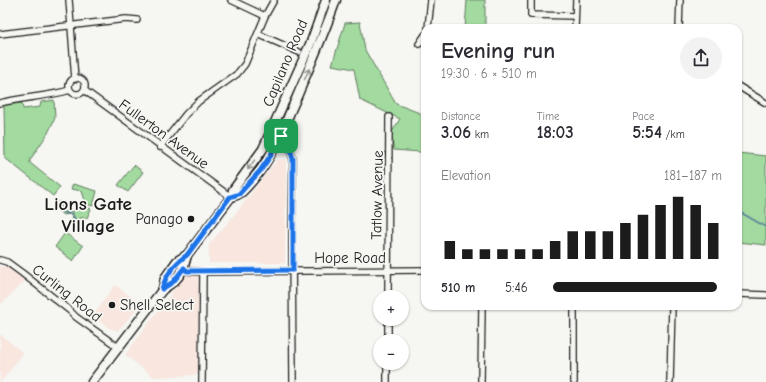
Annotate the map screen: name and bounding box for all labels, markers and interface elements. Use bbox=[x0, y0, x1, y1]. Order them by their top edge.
street label: Capilano Road bbox=[259, 17, 311, 109]
button: share bbox=[680, 37, 722, 79]
text: Evening run bbox=[441, 38, 555, 64]
text: 19:30 · 6 × 510 m bbox=[441, 66, 537, 81]
one-way arrow bbox=[303, 68, 311, 80]
street label: Fullerton Avenue bbox=[115, 95, 213, 173]
text: Distance bbox=[441, 110, 480, 123]
text: Time bbox=[537, 110, 560, 123]
text: Pace bbox=[632, 110, 655, 123]
pin bbox=[264, 119, 298, 153]
text: 3.06 bbox=[441, 123, 471, 142]
text: 18:03 bbox=[537, 123, 574, 142]
text: 5:54 bbox=[632, 123, 662, 142]
icon: arrive bbox=[270, 125, 292, 147]
text: km bbox=[471, 128, 489, 141]
text: /km bbox=[662, 128, 685, 141]
street label: Tatlow Avenue bbox=[367, 150, 387, 240]
one-way arrow bbox=[247, 159, 256, 170]
text: Elevation bbox=[441, 168, 491, 183]
text: 181–187 m bbox=[664, 168, 722, 183]
district label: Lions Gate Village bbox=[44, 193, 132, 237]
place label: Panago bbox=[136, 210, 183, 228]
marker: Panago bbox=[186, 214, 196, 224]
street label: Hope Road bbox=[314, 249, 386, 267]
street label: Curling Road bbox=[29, 260, 105, 326]
text: 510 m bbox=[441, 280, 475, 295]
text: 5:46 bbox=[505, 280, 528, 295]
map controls bbox=[373, 290, 409, 370]
button: + bbox=[373, 290, 409, 326]
place label: Shell Select bbox=[120, 296, 194, 314]
marker: Shell Select bbox=[107, 300, 117, 310]
button: − bbox=[373, 334, 409, 370]

